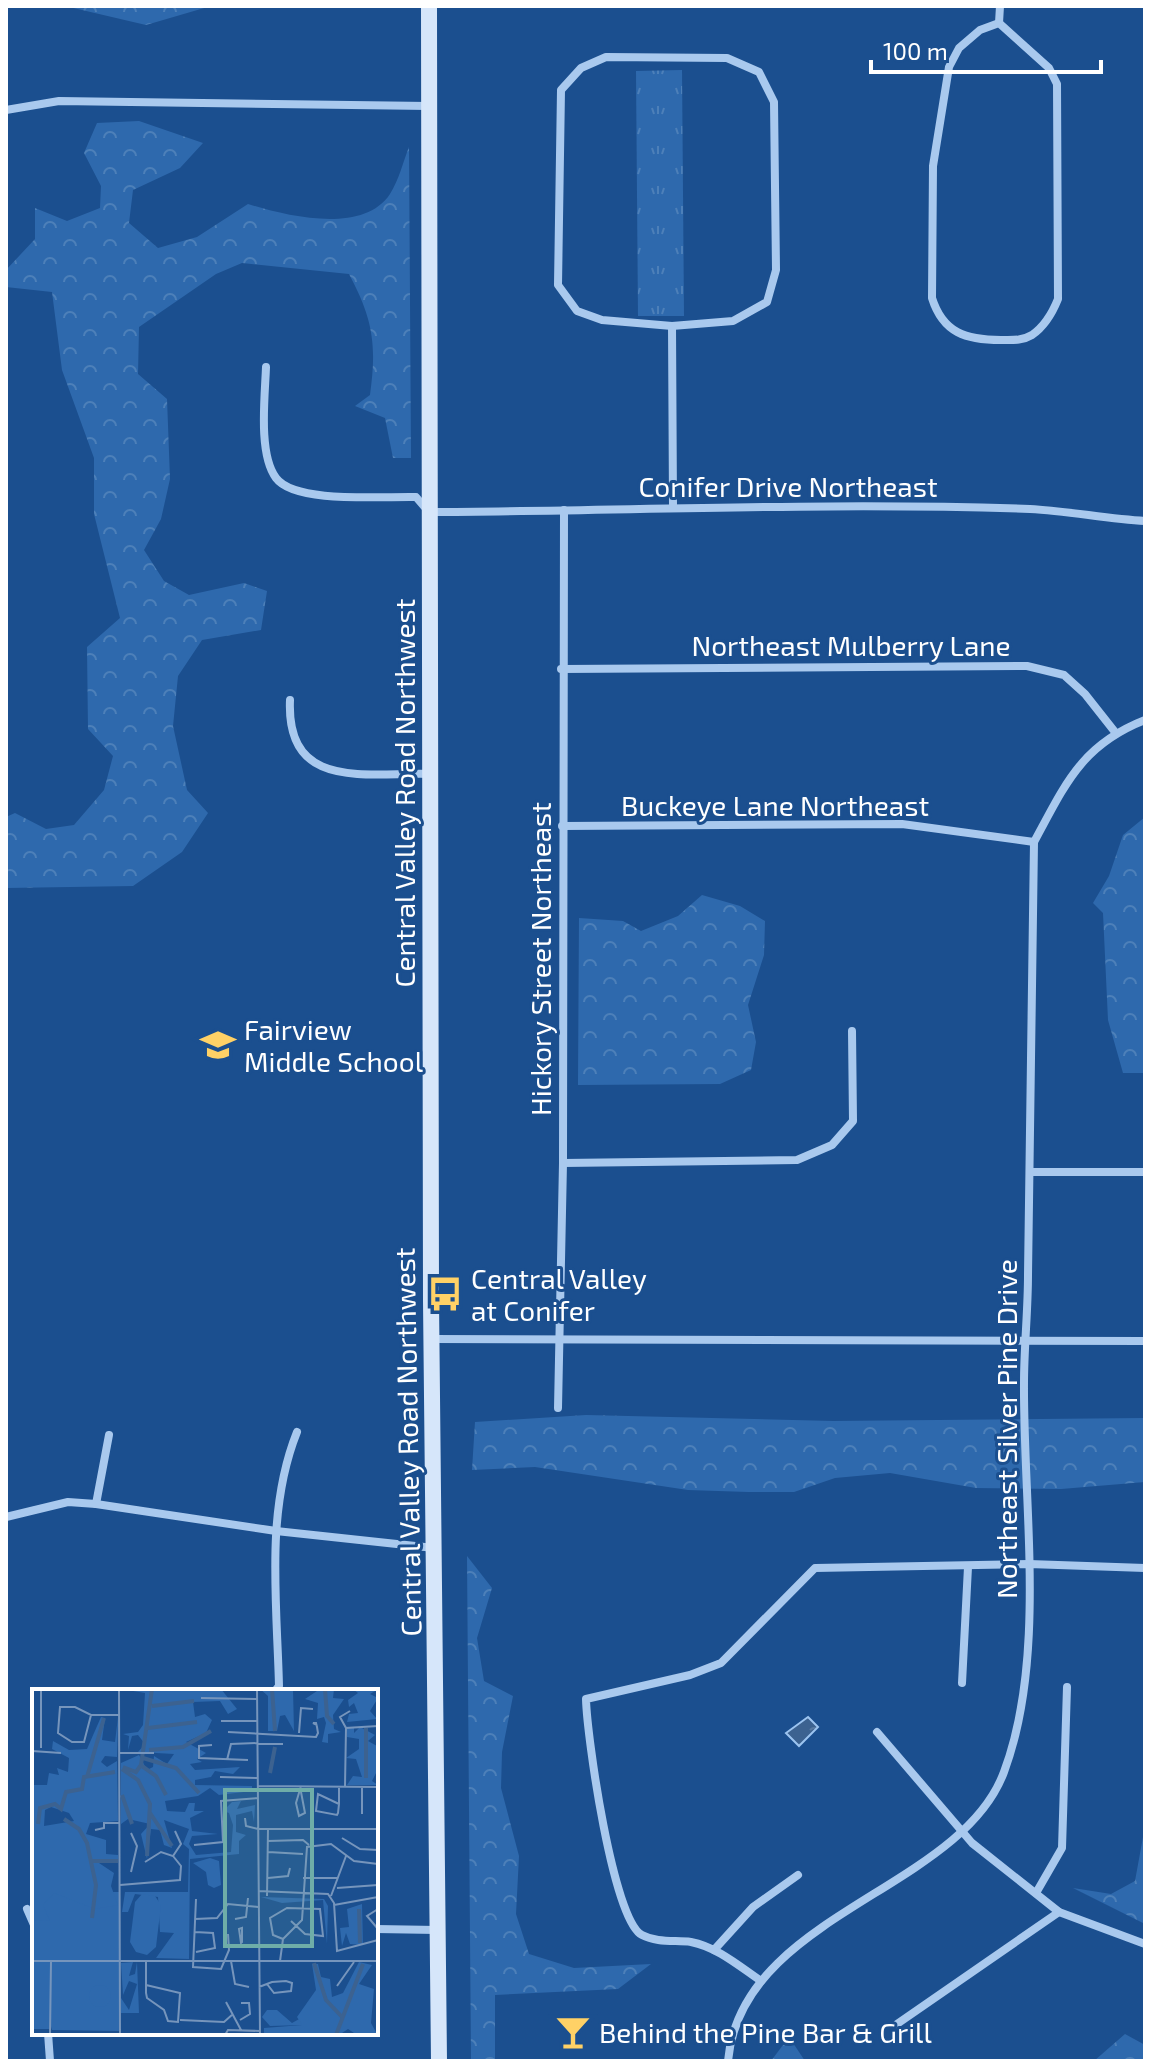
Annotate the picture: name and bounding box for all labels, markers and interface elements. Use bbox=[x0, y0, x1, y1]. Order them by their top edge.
scale bar bbox=[871, 24, 1101, 74]
text: 100 m bbox=[883, 36, 948, 65]
street label: Conifer Drive Northeast bbox=[638, 469, 938, 503]
street label: Central Valley Road Northwest bbox=[387, 599, 421, 987]
street label: Northeast Mulberry Lane bbox=[691, 628, 1011, 662]
street label: Buckeye Lane Northeast bbox=[621, 788, 929, 822]
street label: Hickory Street Northeast bbox=[523, 802, 557, 1116]
place label: Fairview Middle School bbox=[244, 1012, 424, 1078]
school or university icon: Fairview Middle School bbox=[199, 1026, 237, 1064]
street label: Central Valley Road Northwest bbox=[387, 1247, 427, 1637]
street label: Northeast Silver Pine Drive bbox=[989, 1259, 1023, 1599]
place label: Central Valley at Conifer bbox=[471, 1261, 647, 1327]
bus stop icon: Central Valley at Conifer bbox=[426, 1275, 464, 1313]
inset map bbox=[32, 1689, 378, 2035]
bar icon: Behind the Pine Bar & Grill bbox=[554, 2013, 592, 2051]
place label: Behind the Pine Bar & Grill bbox=[599, 2015, 932, 2049]

